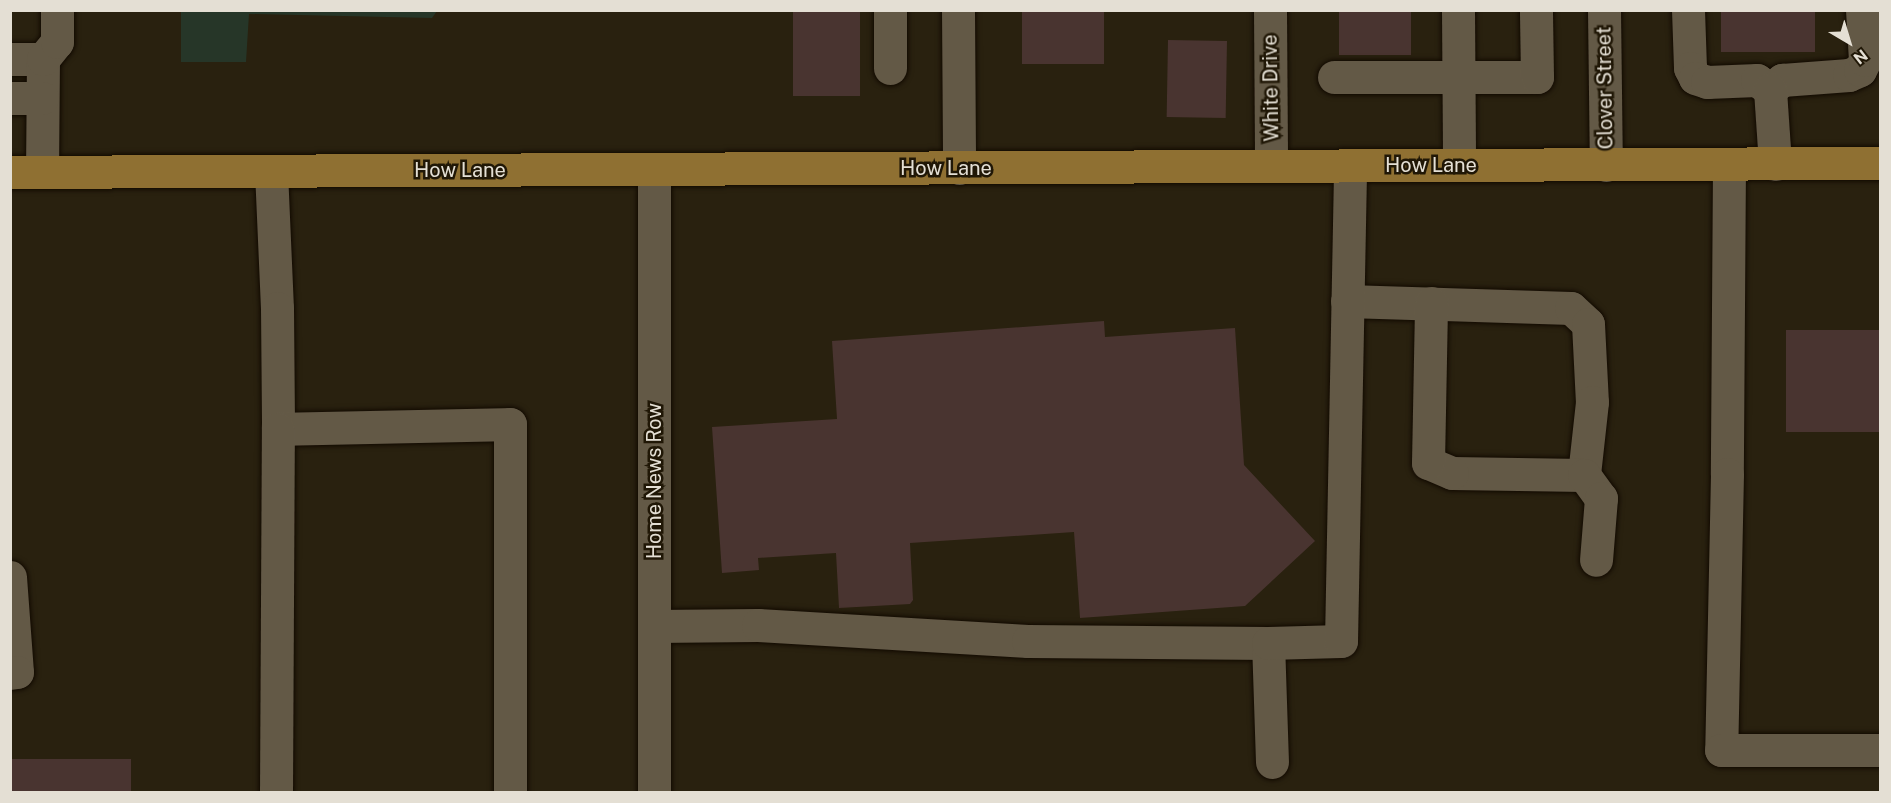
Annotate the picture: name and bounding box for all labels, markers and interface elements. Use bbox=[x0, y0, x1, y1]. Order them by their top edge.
north arrow bbox=[1819, 12, 1879, 72]
street label: Clover Street bbox=[1592, 26, 1618, 150]
street label: White Drive bbox=[1258, 34, 1284, 142]
text: N bbox=[1850, 45, 1871, 68]
street label: How Lane bbox=[1385, 153, 1477, 177]
street label: How Lane bbox=[900, 156, 992, 180]
street label: How Lane bbox=[414, 158, 506, 182]
street label: Home News Row bbox=[642, 403, 666, 559]

